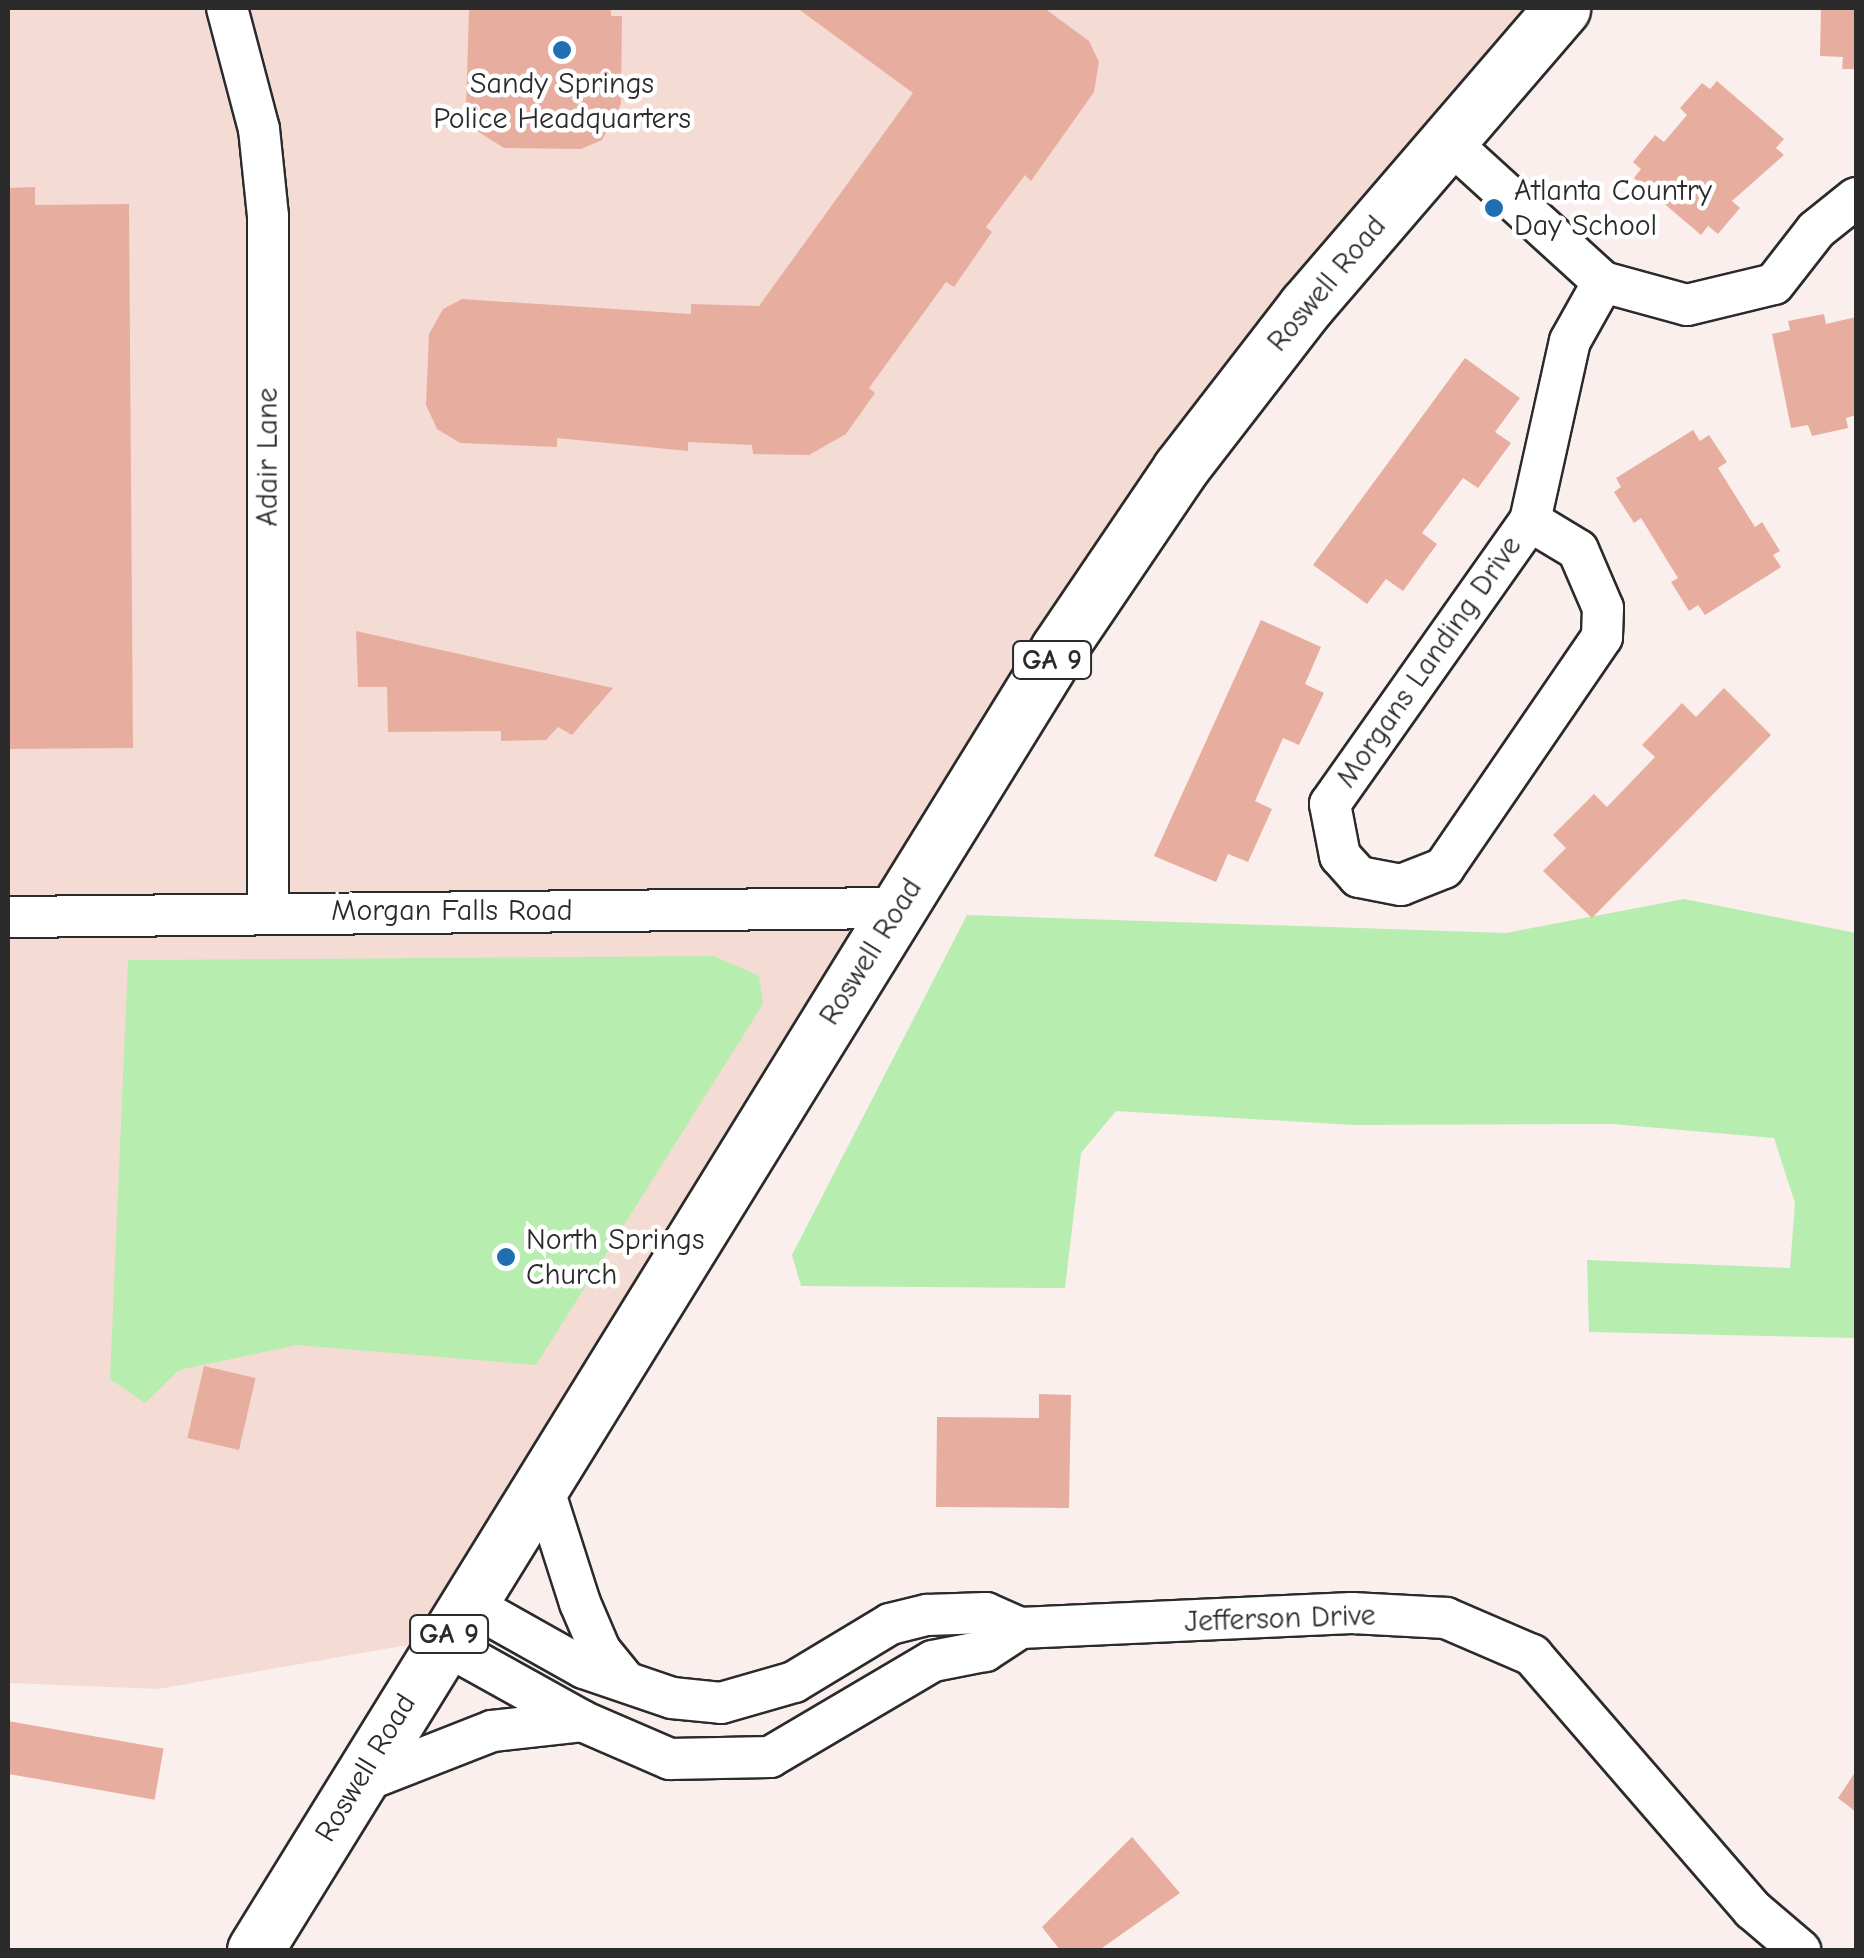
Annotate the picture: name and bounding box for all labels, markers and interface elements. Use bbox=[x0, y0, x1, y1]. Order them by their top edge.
marker: Sandy Springs Police Headquarters bbox=[551, 39, 573, 61]
place label: Sandy Springs Police Headquarters bbox=[433, 66, 691, 136]
place label: Atlanta Country Day School bbox=[1514, 173, 1712, 244]
marker: Atlanta Country Day School bbox=[1483, 197, 1505, 219]
street label: Roswell Road bbox=[1260, 209, 1394, 359]
street label: Adair Lane bbox=[250, 387, 286, 527]
street label: Morgans Landing Drive bbox=[1329, 529, 1529, 795]
road number: GA 9 bbox=[1012, 637, 1092, 683]
street label: Roswell Road bbox=[812, 872, 930, 1032]
street label: Morgan Falls Road bbox=[331, 893, 573, 929]
place label: North Springs Church bbox=[526, 1222, 704, 1292]
marker: North Springs Church bbox=[495, 1246, 517, 1268]
street label: Jefferson Drive bbox=[1184, 1598, 1376, 1640]
road number: GA 9 bbox=[409, 1611, 489, 1657]
street label: Roswell Road bbox=[308, 1688, 424, 1848]

